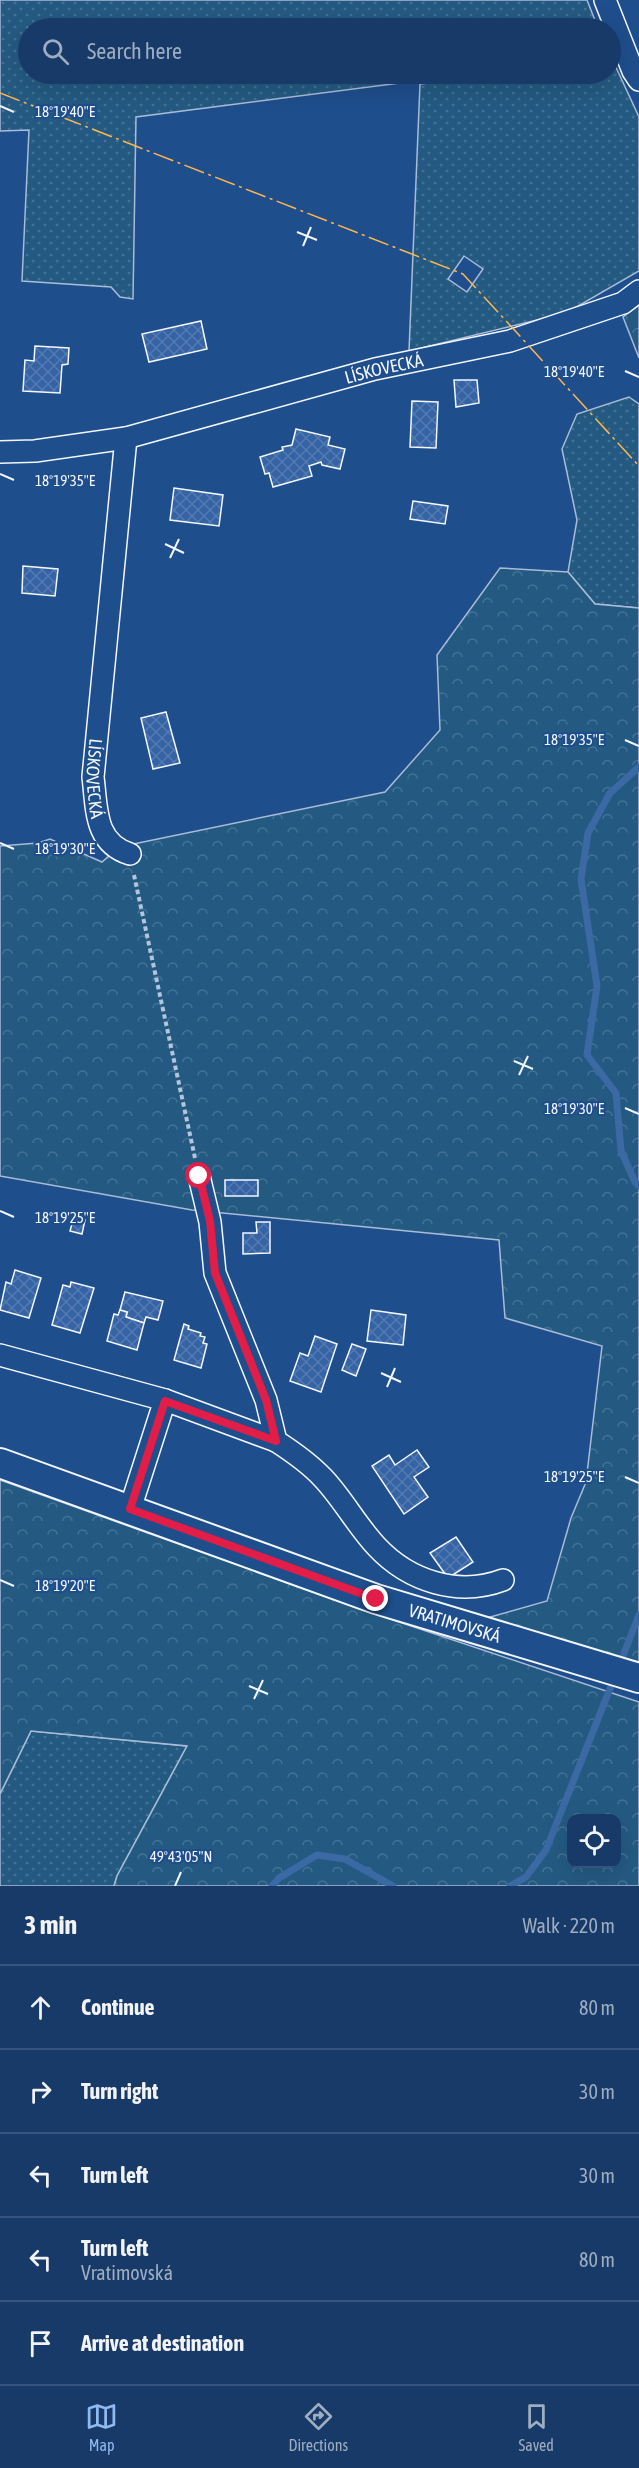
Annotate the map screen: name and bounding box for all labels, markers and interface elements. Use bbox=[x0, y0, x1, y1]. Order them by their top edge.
search box bbox=[18, 18, 621, 84]
icon: search bbox=[39, 35, 72, 68]
text: Search here bbox=[87, 38, 182, 64]
text: 18°19'40"E bbox=[35, 103, 96, 120]
street label: LÍSKOVECKÁ bbox=[342, 349, 425, 387]
text: 18°19'40"E bbox=[544, 363, 605, 380]
text: 18°19'35"E bbox=[35, 472, 96, 489]
text: 18°19'35"E bbox=[544, 731, 605, 748]
street label: LÍSKOVECKÁ bbox=[82, 738, 108, 820]
text: 18°19'30"E bbox=[35, 840, 96, 857]
text: 18°19'30"E bbox=[544, 1100, 605, 1117]
route start bbox=[185, 1162, 211, 1188]
text: 18°19'25"E bbox=[35, 1209, 96, 1226]
text: 18°19'25"E bbox=[544, 1468, 605, 1485]
text: 18°19'20"E bbox=[35, 1577, 96, 1594]
route end bbox=[362, 1585, 388, 1611]
street label: VRATIMOVSKÁ bbox=[406, 1599, 503, 1646]
map controls bbox=[567, 1814, 621, 1868]
button: locate bbox=[567, 1814, 621, 1868]
text: 49°43'05"N bbox=[150, 1848, 212, 1865]
text: 3 min bbox=[24, 1910, 77, 1940]
text: Walk · 220 m bbox=[523, 1914, 615, 1937]
icon: ahead bbox=[24, 1991, 57, 2024]
text: Continue bbox=[81, 1994, 155, 2020]
text: 80 m bbox=[579, 1996, 615, 2019]
icon: right bbox=[24, 2075, 57, 2108]
text: Turn right bbox=[81, 2078, 158, 2104]
text: 30 m bbox=[579, 2080, 615, 2103]
icon: left bbox=[24, 2159, 57, 2192]
text: Turn left bbox=[81, 2162, 148, 2188]
text: 30 m bbox=[579, 2164, 615, 2187]
text: Turn left bbox=[81, 2235, 148, 2261]
icon: left bbox=[24, 2243, 57, 2276]
text: 80 m bbox=[579, 2248, 615, 2271]
text: Vratimovská bbox=[81, 2261, 173, 2284]
icon: arrive bbox=[24, 2327, 57, 2360]
text: Arrive at destination bbox=[81, 2330, 244, 2356]
tab: Map bbox=[85, 2400, 118, 2454]
tab: Directions bbox=[288, 2400, 348, 2454]
tab: Saved bbox=[518, 2400, 554, 2454]

